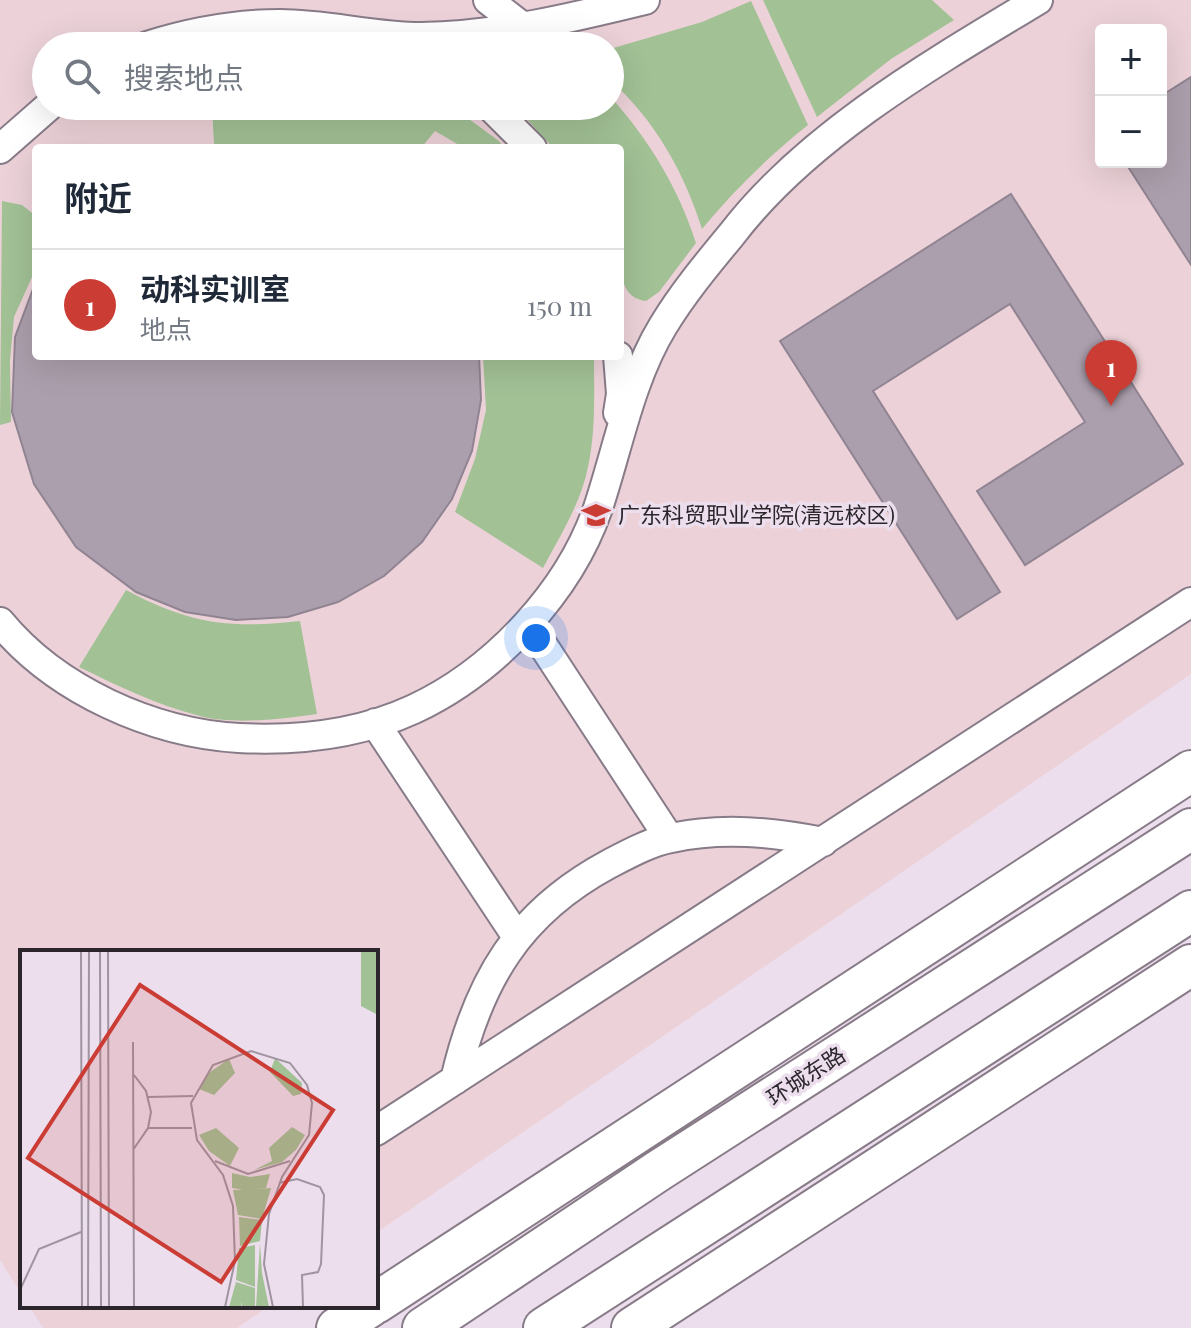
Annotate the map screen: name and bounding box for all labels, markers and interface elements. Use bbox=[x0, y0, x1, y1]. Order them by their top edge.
map controls bbox=[1095, 24, 1167, 168]
button: + bbox=[1095, 24, 1167, 96]
search box bbox=[32, 32, 624, 120]
icon: search bbox=[60, 54, 104, 98]
text: 搜索地点 bbox=[124, 57, 244, 97]
button: − bbox=[1095, 96, 1167, 168]
text: 附近 bbox=[64, 174, 132, 220]
text: 动科实训室 bbox=[140, 268, 290, 308]
text: 1 bbox=[85, 288, 95, 323]
text: 150 m bbox=[527, 288, 592, 323]
text: 地点 bbox=[140, 311, 192, 346]
pin: 1 bbox=[1085, 340, 1137, 406]
place label: 广东科贸职业学院(清远校区) bbox=[618, 499, 895, 529]
school or university icon: 广东科贸职业学院(清远校区) bbox=[581, 500, 611, 530]
your location bbox=[516, 618, 556, 658]
inset map bbox=[20, 950, 378, 1308]
street label: 环城东路 bbox=[760, 1039, 851, 1112]

